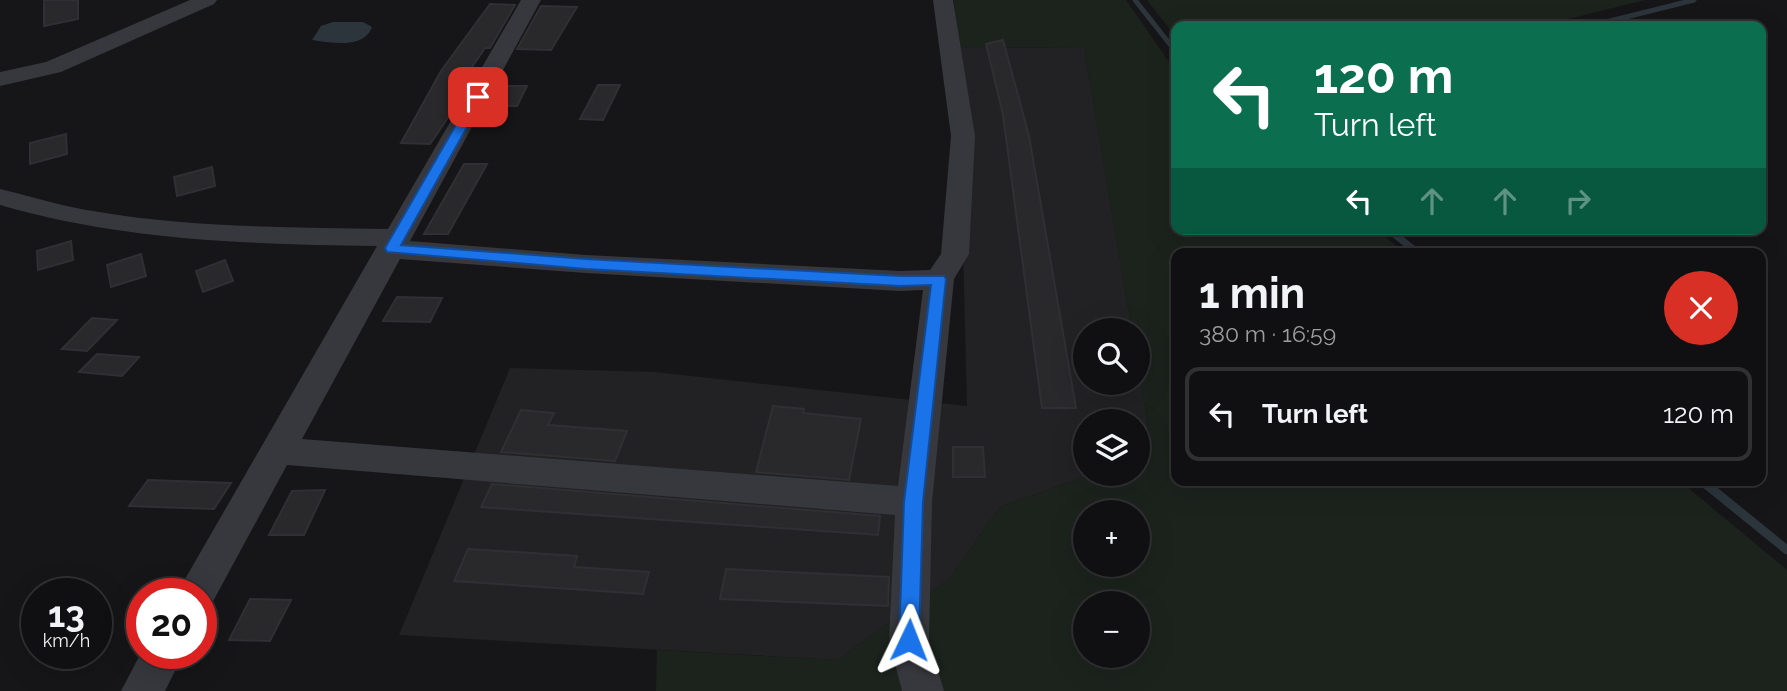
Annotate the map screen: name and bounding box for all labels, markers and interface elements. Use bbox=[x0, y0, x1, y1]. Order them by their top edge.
text: 120 m bbox=[1314, 47, 1453, 104]
icon: left bbox=[1199, 49, 1290, 140]
pin bbox=[448, 67, 508, 127]
icon: arrive bbox=[459, 78, 497, 116]
text: Turn left bbox=[1314, 106, 1436, 143]
icon: left bbox=[1340, 182, 1378, 220]
icon: ahead bbox=[1413, 182, 1451, 220]
icon: ahead bbox=[1486, 182, 1524, 220]
icon: right bbox=[1559, 182, 1597, 220]
text: 1 min bbox=[1199, 269, 1305, 318]
button: close bbox=[1664, 271, 1738, 345]
map controls bbox=[1073, 318, 1150, 668]
button: search bbox=[1073, 318, 1150, 395]
text: 380 m · 16:59 bbox=[1199, 320, 1336, 347]
icon: left bbox=[1203, 395, 1241, 433]
text: Turn left bbox=[1262, 399, 1368, 429]
text: 120 m bbox=[1663, 399, 1734, 429]
button: layers bbox=[1073, 409, 1150, 486]
button: + bbox=[1073, 500, 1150, 577]
speed limit sign: 20 bbox=[126, 578, 217, 669]
button: − bbox=[1073, 591, 1150, 668]
text: 13 bbox=[48, 594, 85, 635]
position arrow bbox=[872, 603, 946, 677]
text: km/h bbox=[43, 630, 90, 651]

